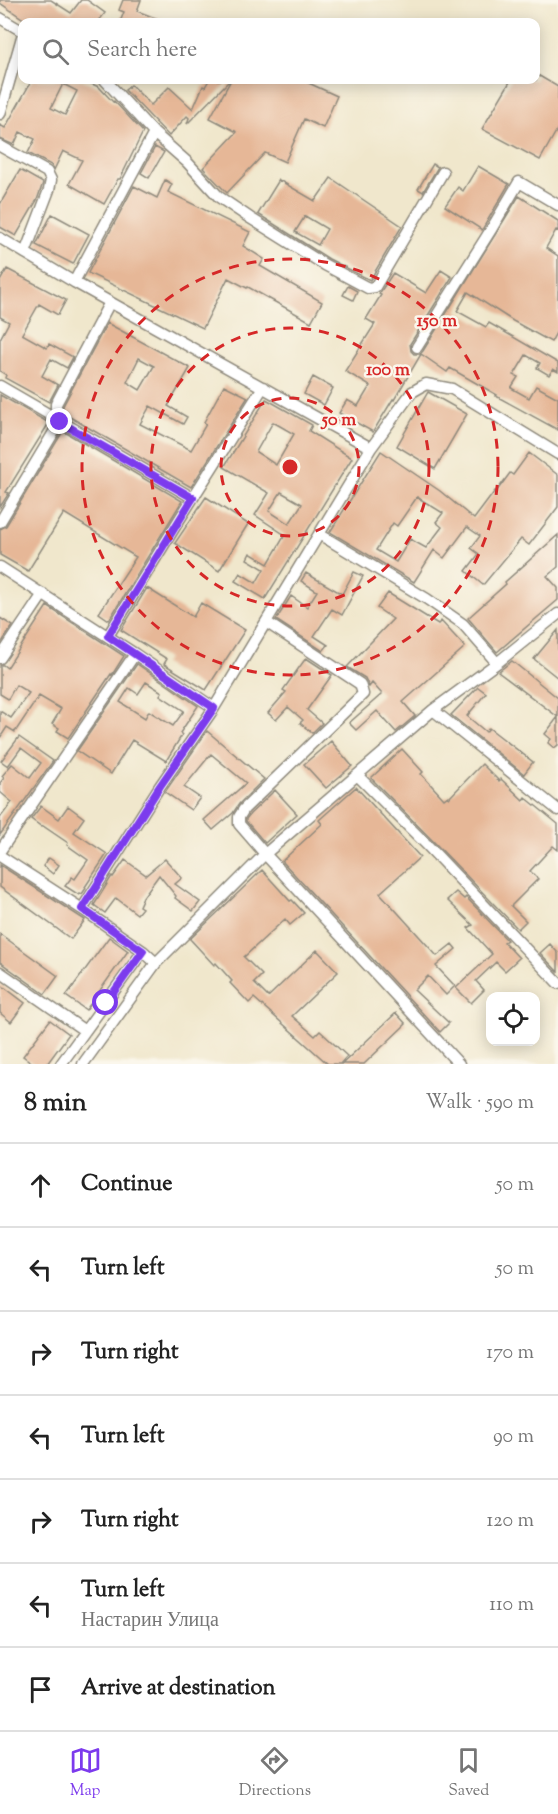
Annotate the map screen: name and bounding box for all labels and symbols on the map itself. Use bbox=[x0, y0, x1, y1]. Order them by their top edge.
text: 150 m bbox=[417, 309, 457, 335]
text: 100 m bbox=[366, 358, 410, 384]
route end bbox=[46, 408, 72, 434]
text: 50 m bbox=[320, 408, 356, 434]
centre of rings bbox=[280, 457, 300, 477]
route start bbox=[92, 989, 118, 1015]

